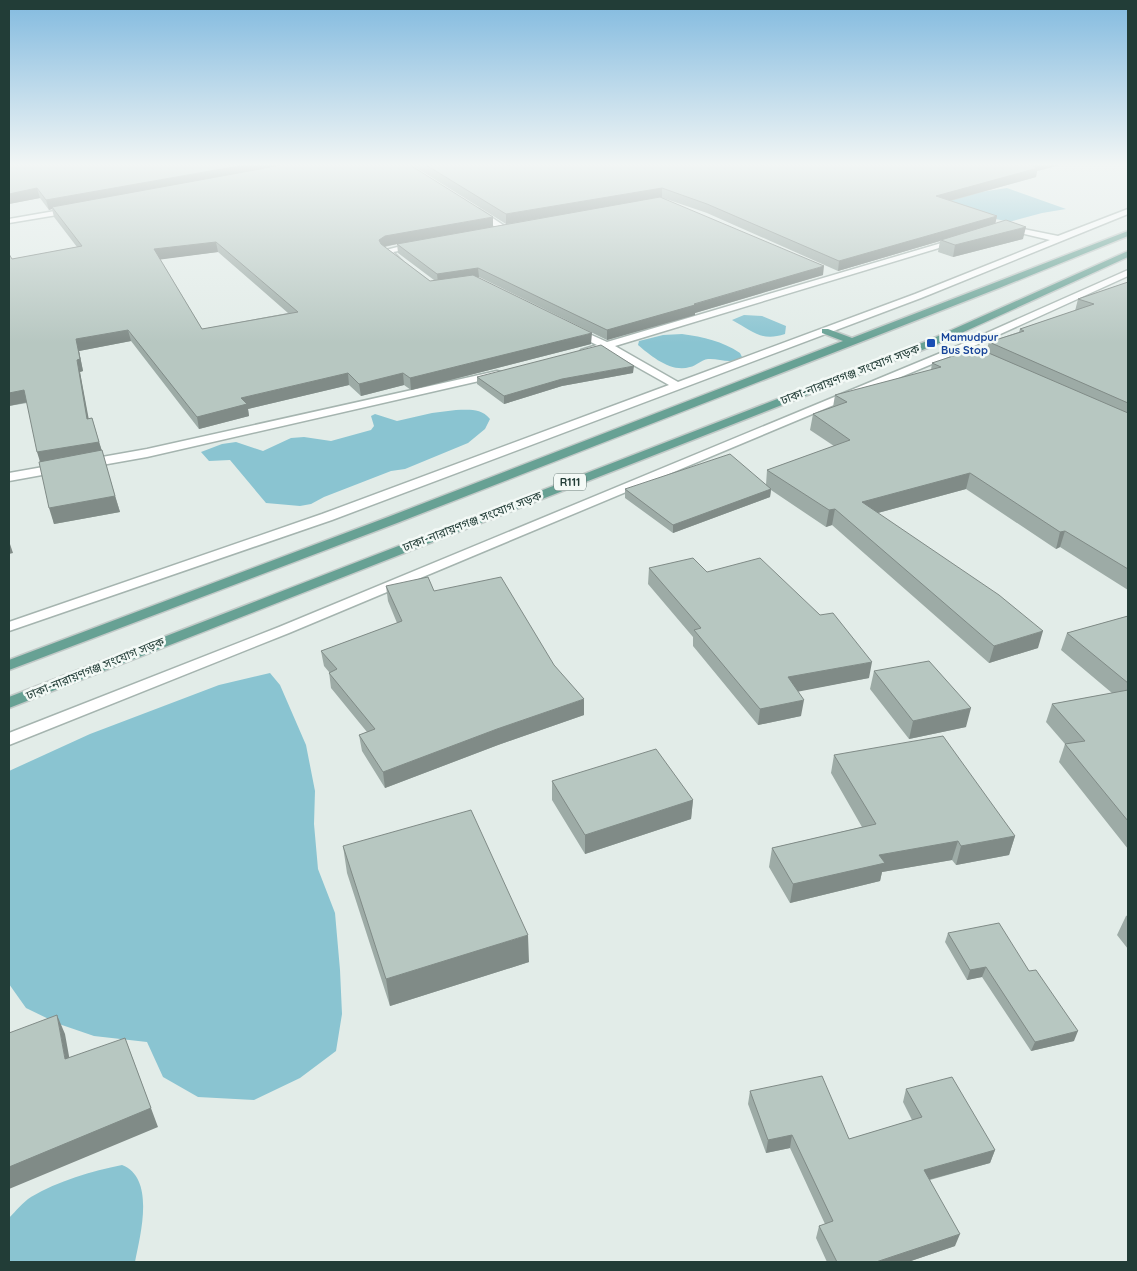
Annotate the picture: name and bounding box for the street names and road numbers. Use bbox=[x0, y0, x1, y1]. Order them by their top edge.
street label: ঢাকা-নারায়ণগঞ্জ সংযোগ সড়ক bbox=[777, 340, 922, 408]
road number: R111 bbox=[554, 474, 586, 491]
street label: ঢাকা-নারায়ণগঞ্জ সংযোগ সড়ক bbox=[399, 487, 544, 555]
street label: ঢাকা-নারায়ণগঞ্জ সংযোগ সড়ক bbox=[23, 633, 167, 703]

